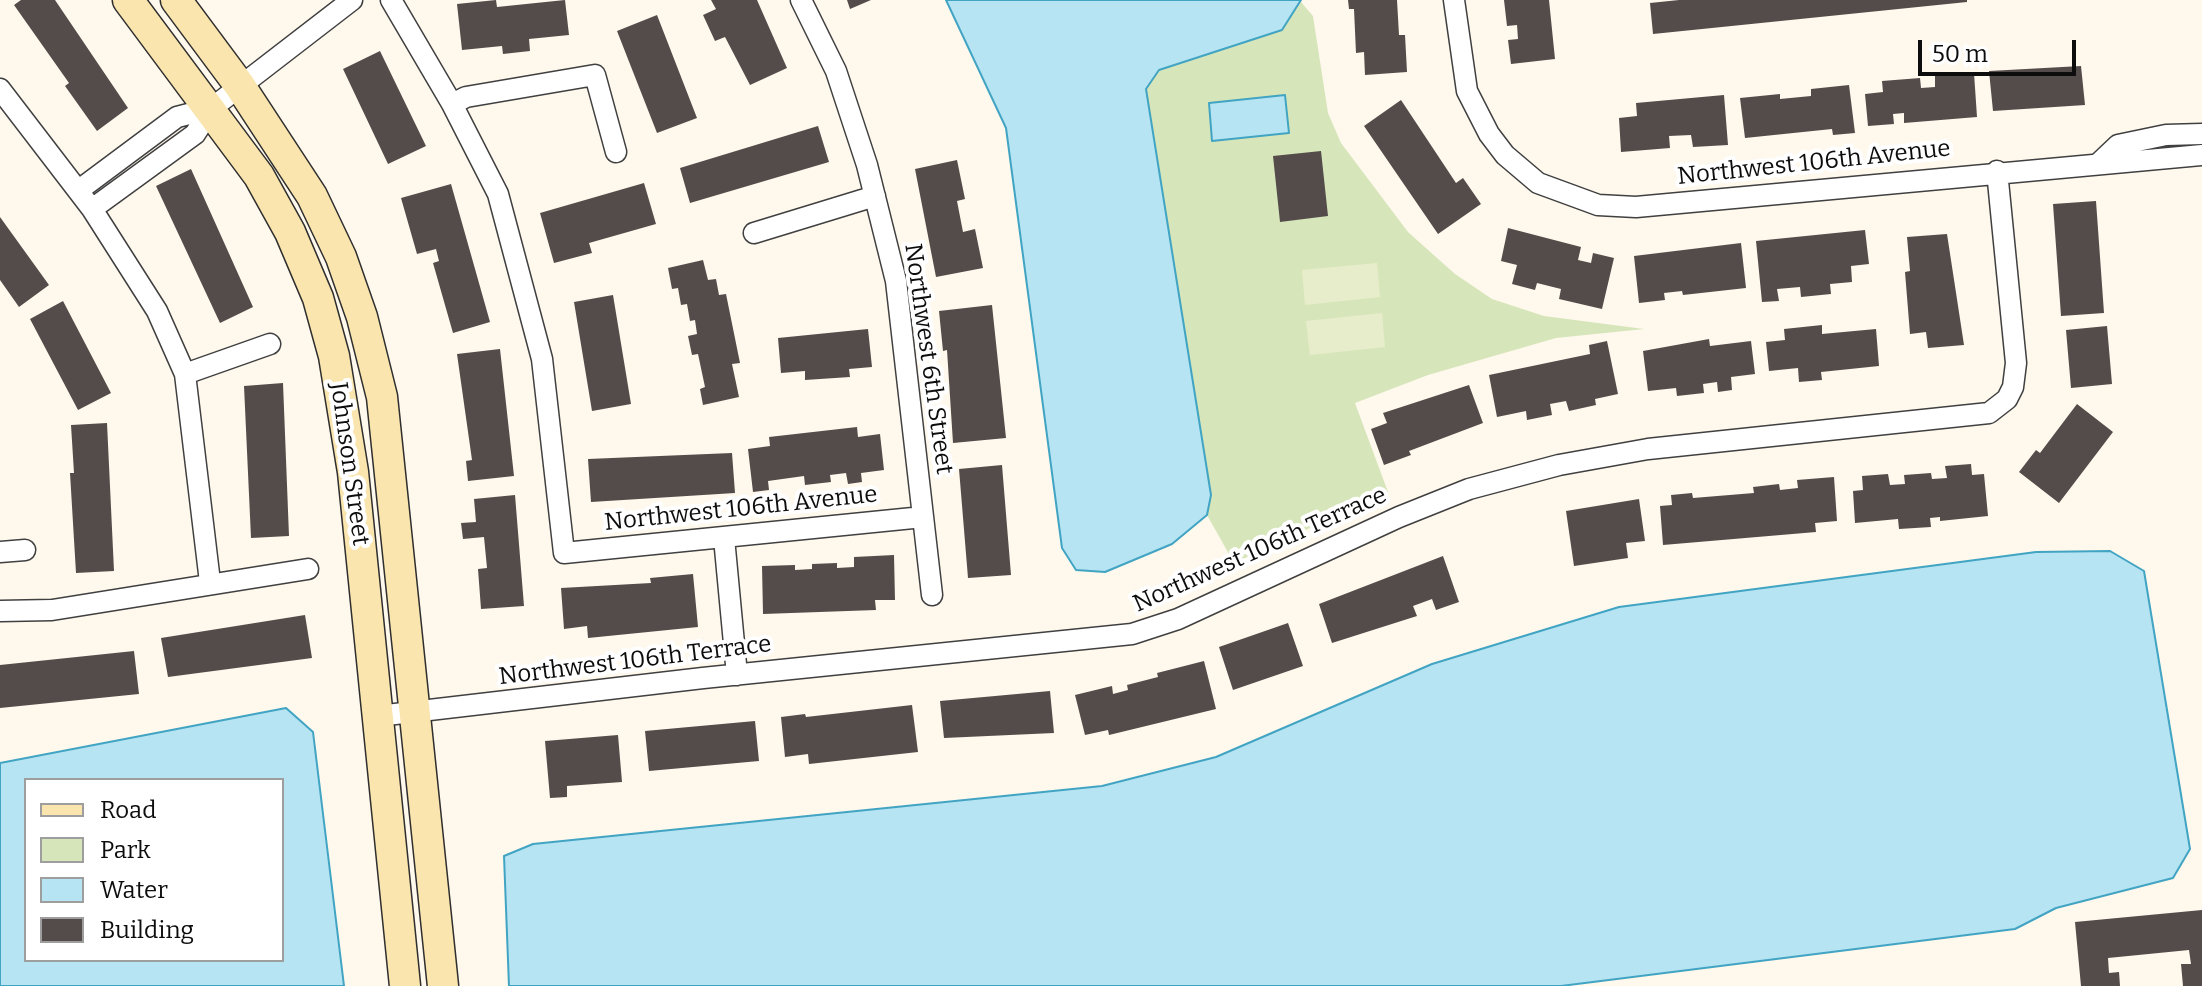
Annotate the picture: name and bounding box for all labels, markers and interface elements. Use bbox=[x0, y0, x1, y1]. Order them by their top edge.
scale bar bbox=[1922, 24, 2080, 74]
text: 50 m bbox=[1932, 40, 1988, 68]
street label: Northwest 106th Avenue bbox=[1676, 134, 1952, 192]
street label: Northwest 6th Street bbox=[898, 242, 958, 476]
street label: Johnson Street bbox=[323, 381, 375, 547]
street label: Northwest 106th Avenue bbox=[603, 480, 879, 538]
street label: Northwest 106th Terrace bbox=[1129, 481, 1391, 619]
street label: Northwest 106th Terrace bbox=[497, 630, 773, 692]
legend bbox=[24, 778, 284, 962]
text: Road bbox=[100, 796, 156, 824]
text: Park bbox=[100, 836, 151, 864]
text: Water bbox=[100, 876, 168, 904]
text: Building bbox=[100, 916, 194, 944]

